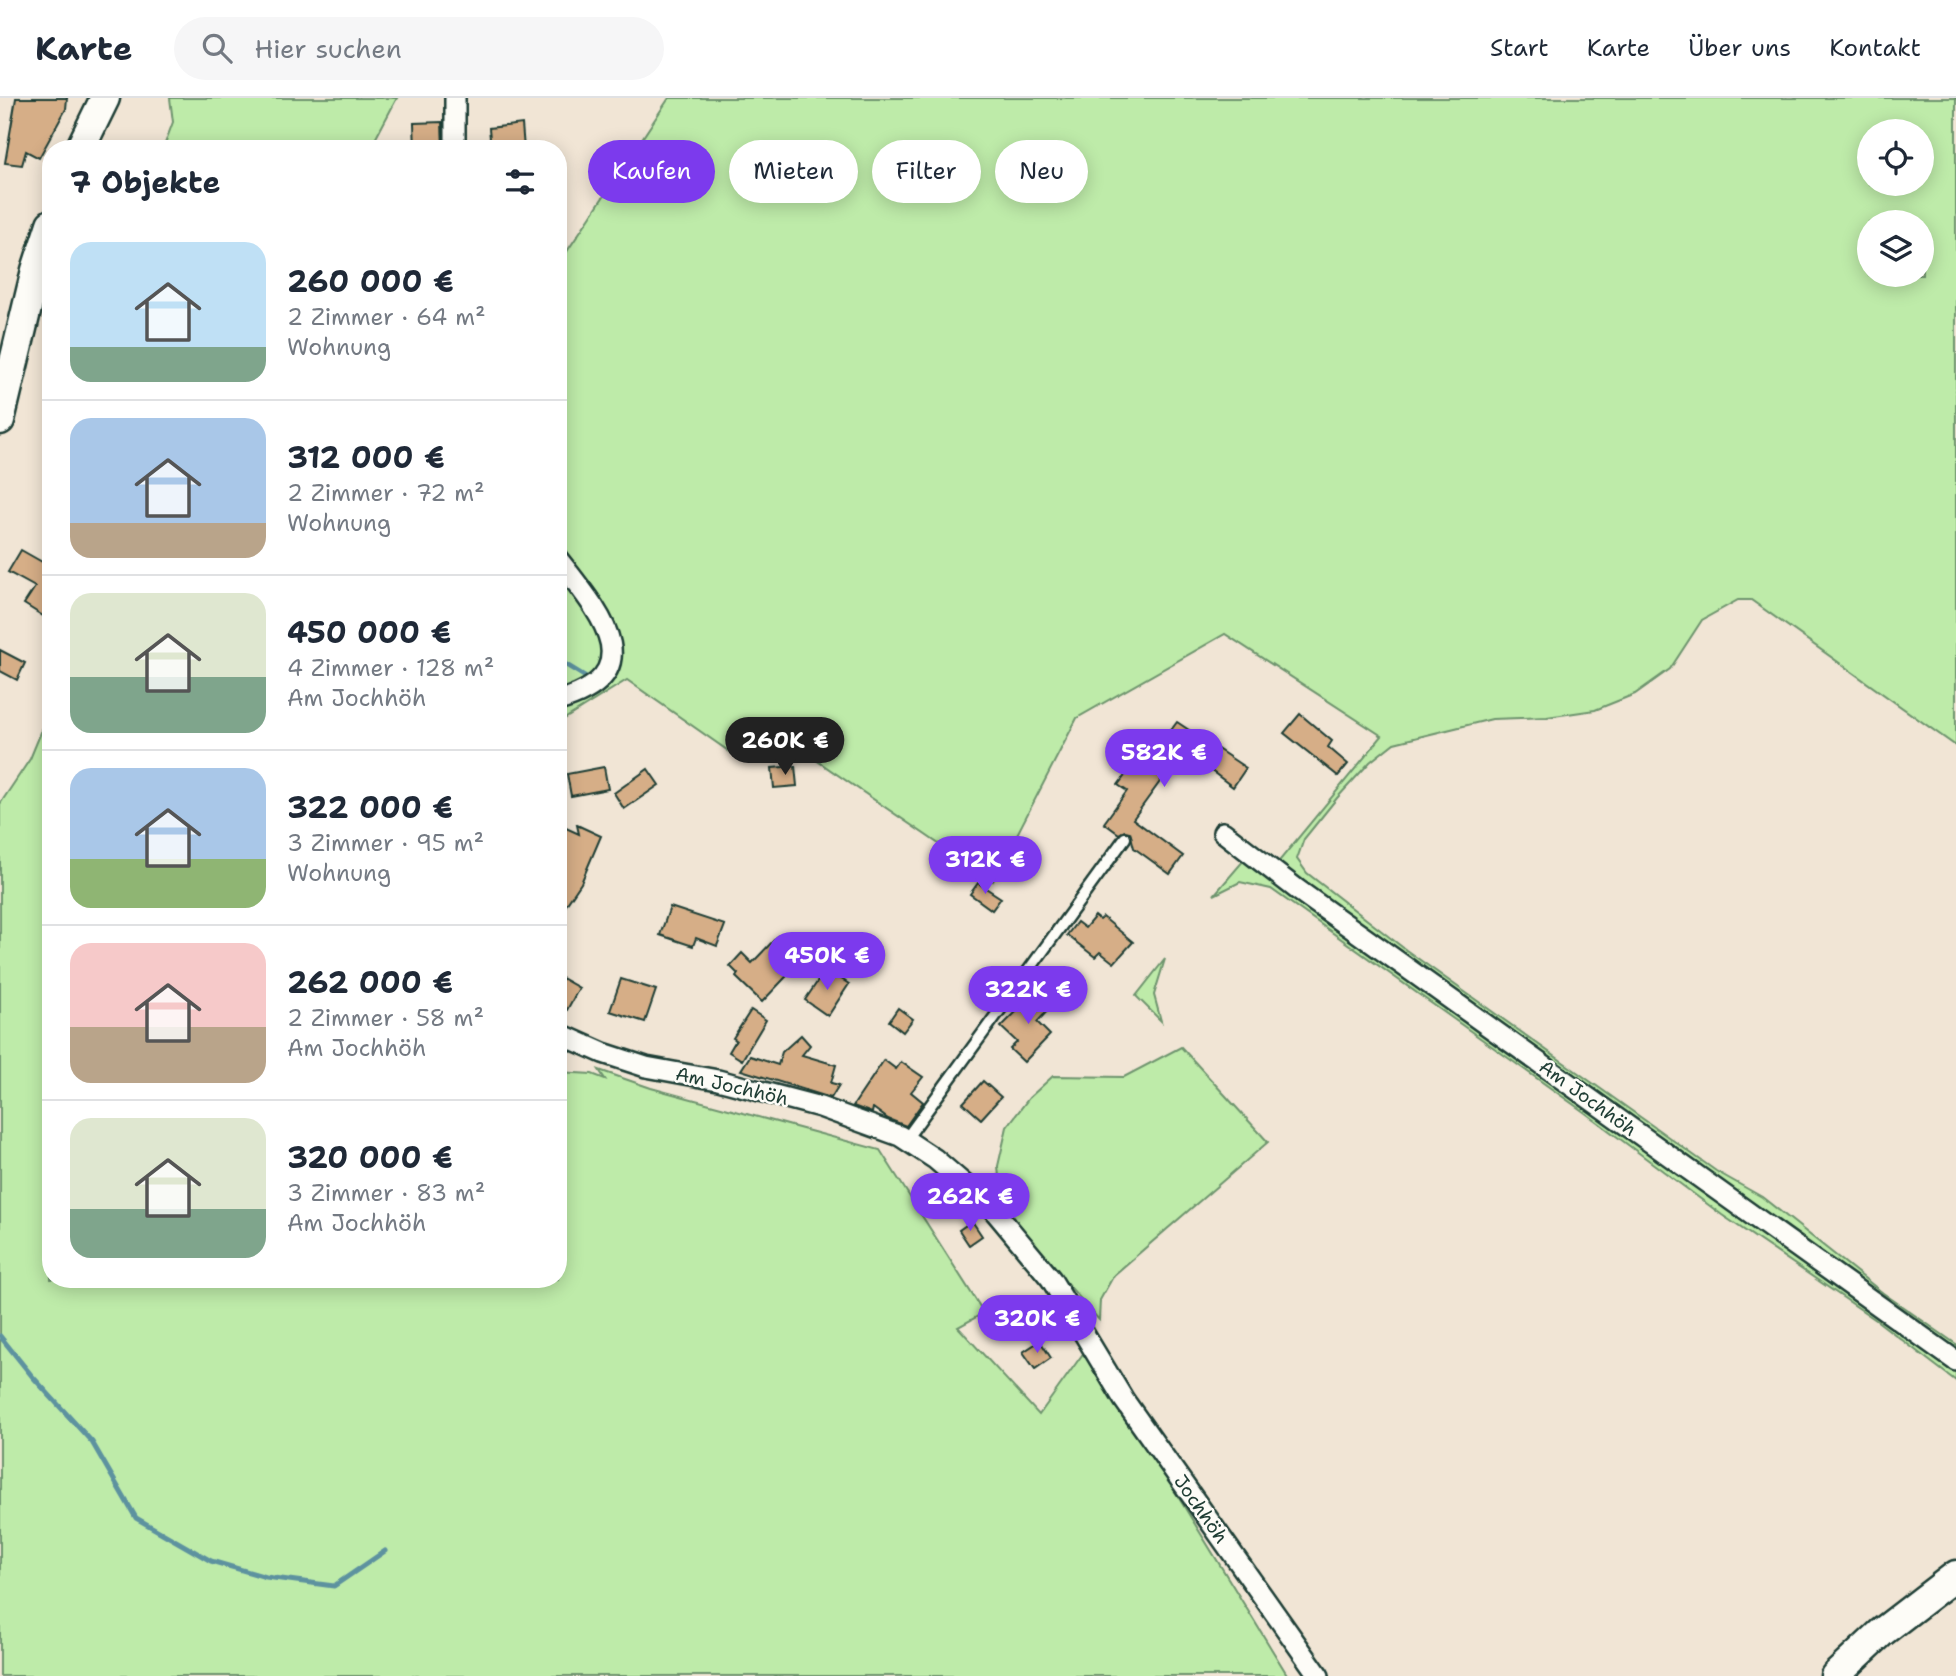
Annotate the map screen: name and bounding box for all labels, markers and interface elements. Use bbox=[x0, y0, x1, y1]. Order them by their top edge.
search box bbox=[174, 17, 664, 80]
text: Karte bbox=[35, 26, 132, 71]
icon: search bbox=[198, 29, 236, 67]
text: Hier suchen bbox=[254, 31, 402, 66]
text: Start bbox=[1490, 32, 1549, 64]
text: Karte bbox=[1587, 32, 1650, 64]
text: Über uns bbox=[1688, 32, 1791, 64]
text: Kontakt bbox=[1829, 32, 1921, 64]
map controls bbox=[1857, 119, 1934, 287]
button: locate bbox=[1857, 119, 1934, 196]
chip: Kaufen bbox=[588, 140, 715, 203]
chip: Mieten bbox=[729, 140, 858, 203]
chip: Filter bbox=[872, 140, 981, 203]
chip: Neu bbox=[995, 140, 1088, 203]
text: 7 Objekte bbox=[70, 162, 220, 203]
icon: filters bbox=[501, 163, 539, 201]
button: layers bbox=[1857, 210, 1934, 287]
text: 260 000 € bbox=[287, 261, 454, 302]
icon: home bbox=[126, 270, 210, 354]
text: 2 Zimmer · 64 m² bbox=[287, 302, 486, 332]
text: Wohnung bbox=[287, 332, 391, 362]
text: 312 000 € bbox=[287, 437, 445, 478]
icon: home bbox=[126, 446, 210, 530]
text: 2 Zimmer · 72 m² bbox=[287, 478, 485, 508]
text: Wohnung bbox=[287, 508, 391, 538]
text: 450 000 € bbox=[287, 612, 451, 653]
icon: home bbox=[126, 621, 210, 705]
text: 4 Zimmer · 128 m² bbox=[287, 653, 494, 683]
text: Am Jochhöh bbox=[287, 683, 426, 713]
pin: 260K € bbox=[728, 718, 842, 777]
text: 260K € bbox=[741, 725, 829, 755]
pin: 582K € bbox=[1107, 730, 1221, 789]
text: 582K € bbox=[1121, 737, 1207, 767]
text: 322 000 € bbox=[287, 787, 453, 828]
icon: home bbox=[126, 796, 210, 880]
text: 3 Zimmer · 95 m² bbox=[287, 828, 484, 858]
pin: 312K € bbox=[928, 836, 1042, 896]
text: 312K € bbox=[945, 844, 1025, 874]
text: Wohnung bbox=[287, 858, 391, 888]
pin: 450K € bbox=[770, 932, 884, 992]
text: 450K € bbox=[784, 940, 870, 970]
text: 262 000 € bbox=[287, 962, 453, 1003]
pin: 322K € bbox=[971, 967, 1085, 1026]
icon: home bbox=[126, 971, 210, 1055]
text: 322K € bbox=[985, 974, 1071, 1004]
text: 2 Zimmer · 58 m² bbox=[287, 1003, 484, 1033]
text: Am Jochhöh bbox=[287, 1033, 426, 1063]
street label: Am Jochhöh bbox=[1534, 1054, 1642, 1142]
street label: Am Jochhöh bbox=[673, 1061, 791, 1111]
text: 320 000 € bbox=[287, 1137, 453, 1178]
icon: home bbox=[126, 1146, 210, 1230]
pin: 262K € bbox=[913, 1174, 1027, 1233]
text: 3 Zimmer · 83 m² bbox=[287, 1178, 485, 1208]
text: 262K € bbox=[927, 1181, 1013, 1211]
text: Am Jochhöh bbox=[287, 1208, 426, 1238]
pin: 320K € bbox=[980, 1296, 1094, 1355]
text: 320K € bbox=[994, 1303, 1080, 1333]
street label: Jochhöh bbox=[1168, 1470, 1234, 1548]

